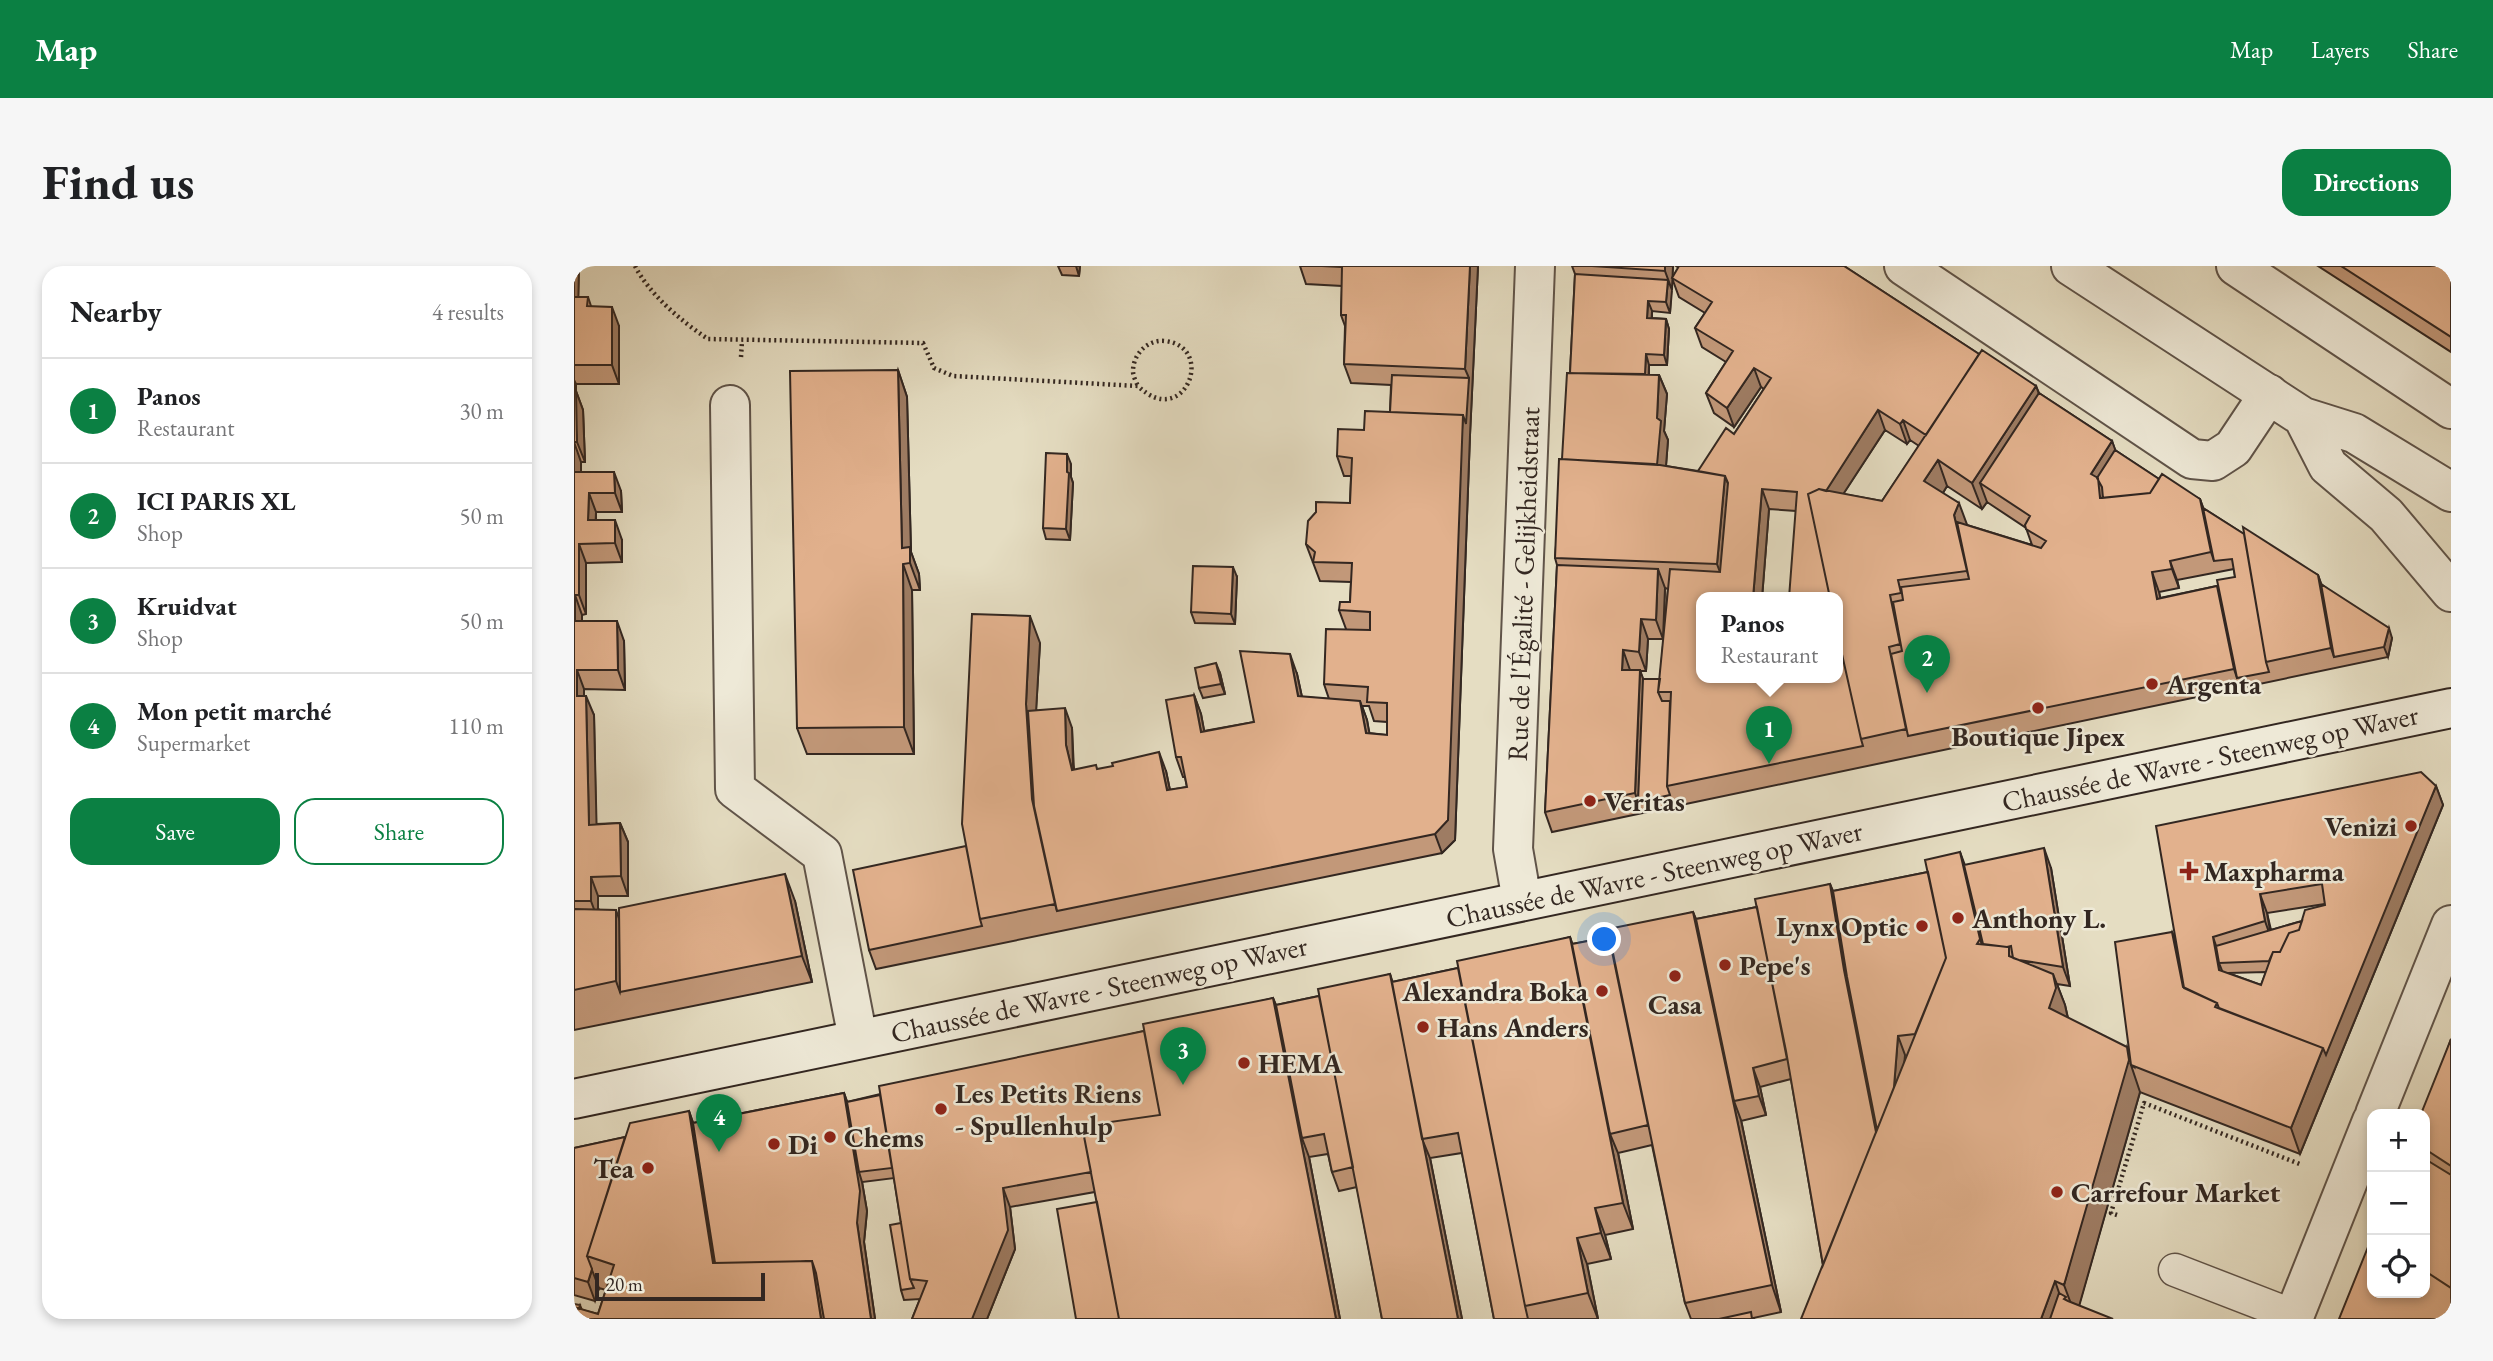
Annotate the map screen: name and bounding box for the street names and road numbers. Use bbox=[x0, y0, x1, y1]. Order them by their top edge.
street label: Rue de l'Égalité - Gelijkheidstraat bbox=[1499, 406, 1547, 762]
street label: Chaussée de Wavre - Steenweg op Waver bbox=[1998, 696, 2422, 820]
street label: Chaussée de Wavre - Steenweg op Waver bbox=[1442, 812, 1866, 936]
street label: Chaussée de Wavre - Steenweg op Waver bbox=[887, 927, 1311, 1051]

